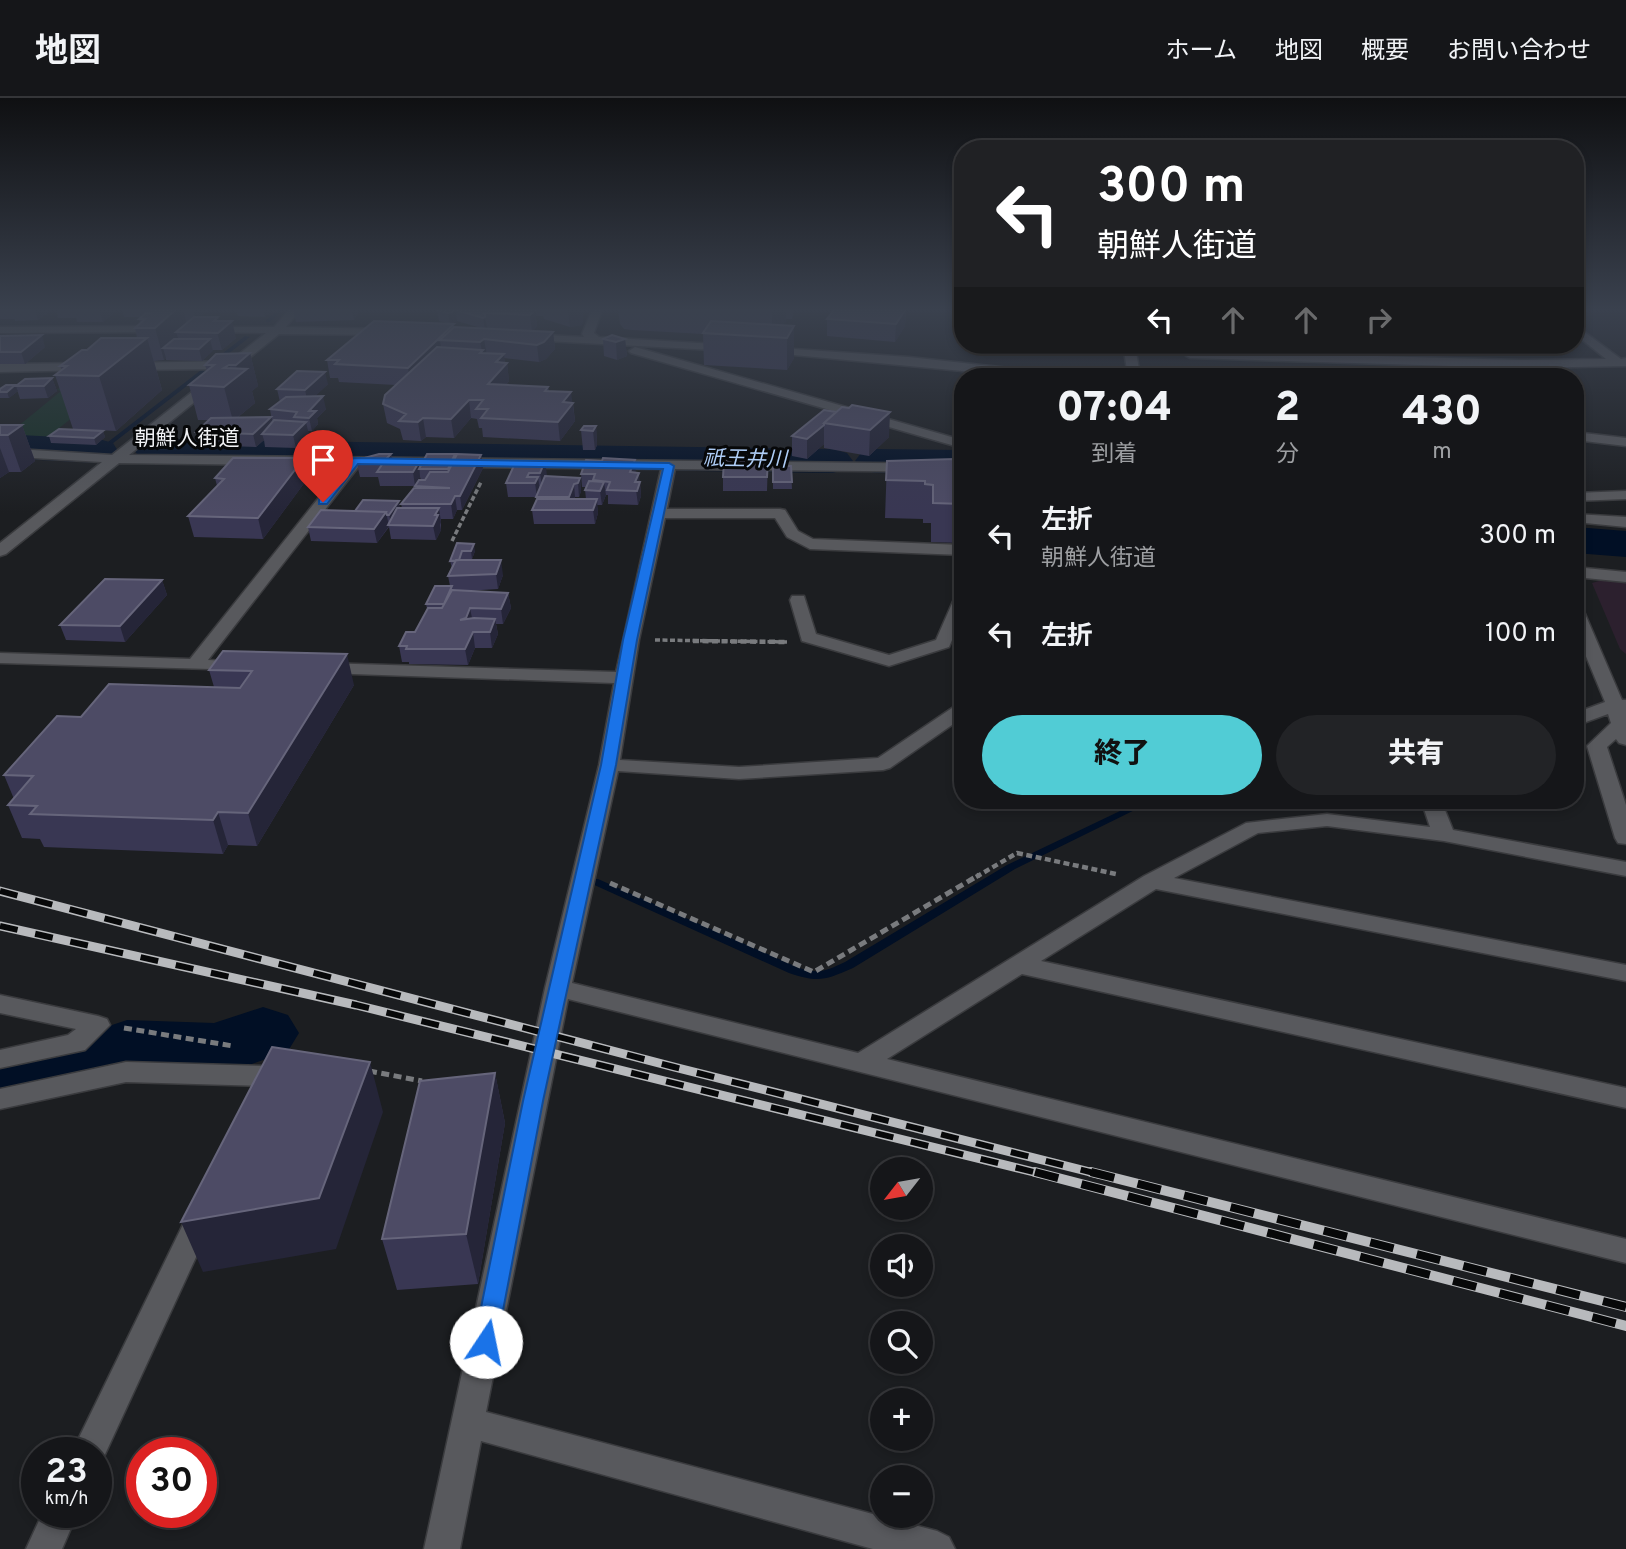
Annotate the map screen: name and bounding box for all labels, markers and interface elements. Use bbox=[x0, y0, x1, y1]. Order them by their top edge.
text: 地図 bbox=[35, 32, 101, 74]
text: ホーム bbox=[1166, 37, 1237, 67]
text: 地図 bbox=[1275, 37, 1323, 67]
text: 概要 bbox=[1361, 37, 1409, 67]
text: お問い合わせ bbox=[1447, 37, 1591, 67]
text: 300 m bbox=[1097, 158, 1245, 220]
icon: left bbox=[982, 168, 1073, 259]
text: 朝鮮人街道 bbox=[1097, 228, 1257, 268]
icon: left bbox=[1141, 301, 1179, 339]
icon: ahead bbox=[1214, 301, 1252, 339]
icon: ahead bbox=[1287, 301, 1325, 339]
icon: right bbox=[1360, 301, 1398, 339]
text: 07:04 bbox=[1056, 383, 1172, 436]
text: 2 bbox=[1274, 383, 1300, 436]
text: 430 bbox=[1402, 387, 1482, 440]
street label: 朝鮮人街道 bbox=[135, 426, 240, 453]
pin bbox=[293, 430, 353, 502]
text: m bbox=[1432, 438, 1452, 467]
icon: arrive bbox=[304, 441, 342, 479]
text: 到着 bbox=[1091, 441, 1137, 470]
text: 分 bbox=[1276, 441, 1299, 470]
water label: 祇王井川 bbox=[703, 446, 789, 474]
text: 左折 bbox=[1041, 505, 1093, 538]
icon: left bbox=[982, 517, 1020, 555]
text: 300 m bbox=[1479, 520, 1556, 553]
text: 朝鮮人街道 bbox=[1041, 545, 1156, 574]
icon: left bbox=[982, 615, 1020, 653]
text: 100 m bbox=[1485, 618, 1556, 651]
text: 左折 bbox=[1041, 621, 1093, 654]
button: 終了 bbox=[982, 715, 1262, 795]
button: 共有 bbox=[1276, 715, 1556, 795]
north arrow bbox=[870, 1157, 933, 1220]
map controls bbox=[870, 1157, 933, 1528]
button: sound bbox=[870, 1234, 933, 1297]
position arrow bbox=[449, 1305, 523, 1379]
button: search bbox=[870, 1311, 933, 1374]
button: + bbox=[870, 1388, 933, 1451]
speed limit sign: 30 bbox=[126, 1437, 217, 1528]
text: 23 bbox=[45, 1451, 88, 1495]
button: − bbox=[870, 1465, 933, 1528]
text: km/h bbox=[45, 1488, 88, 1511]

